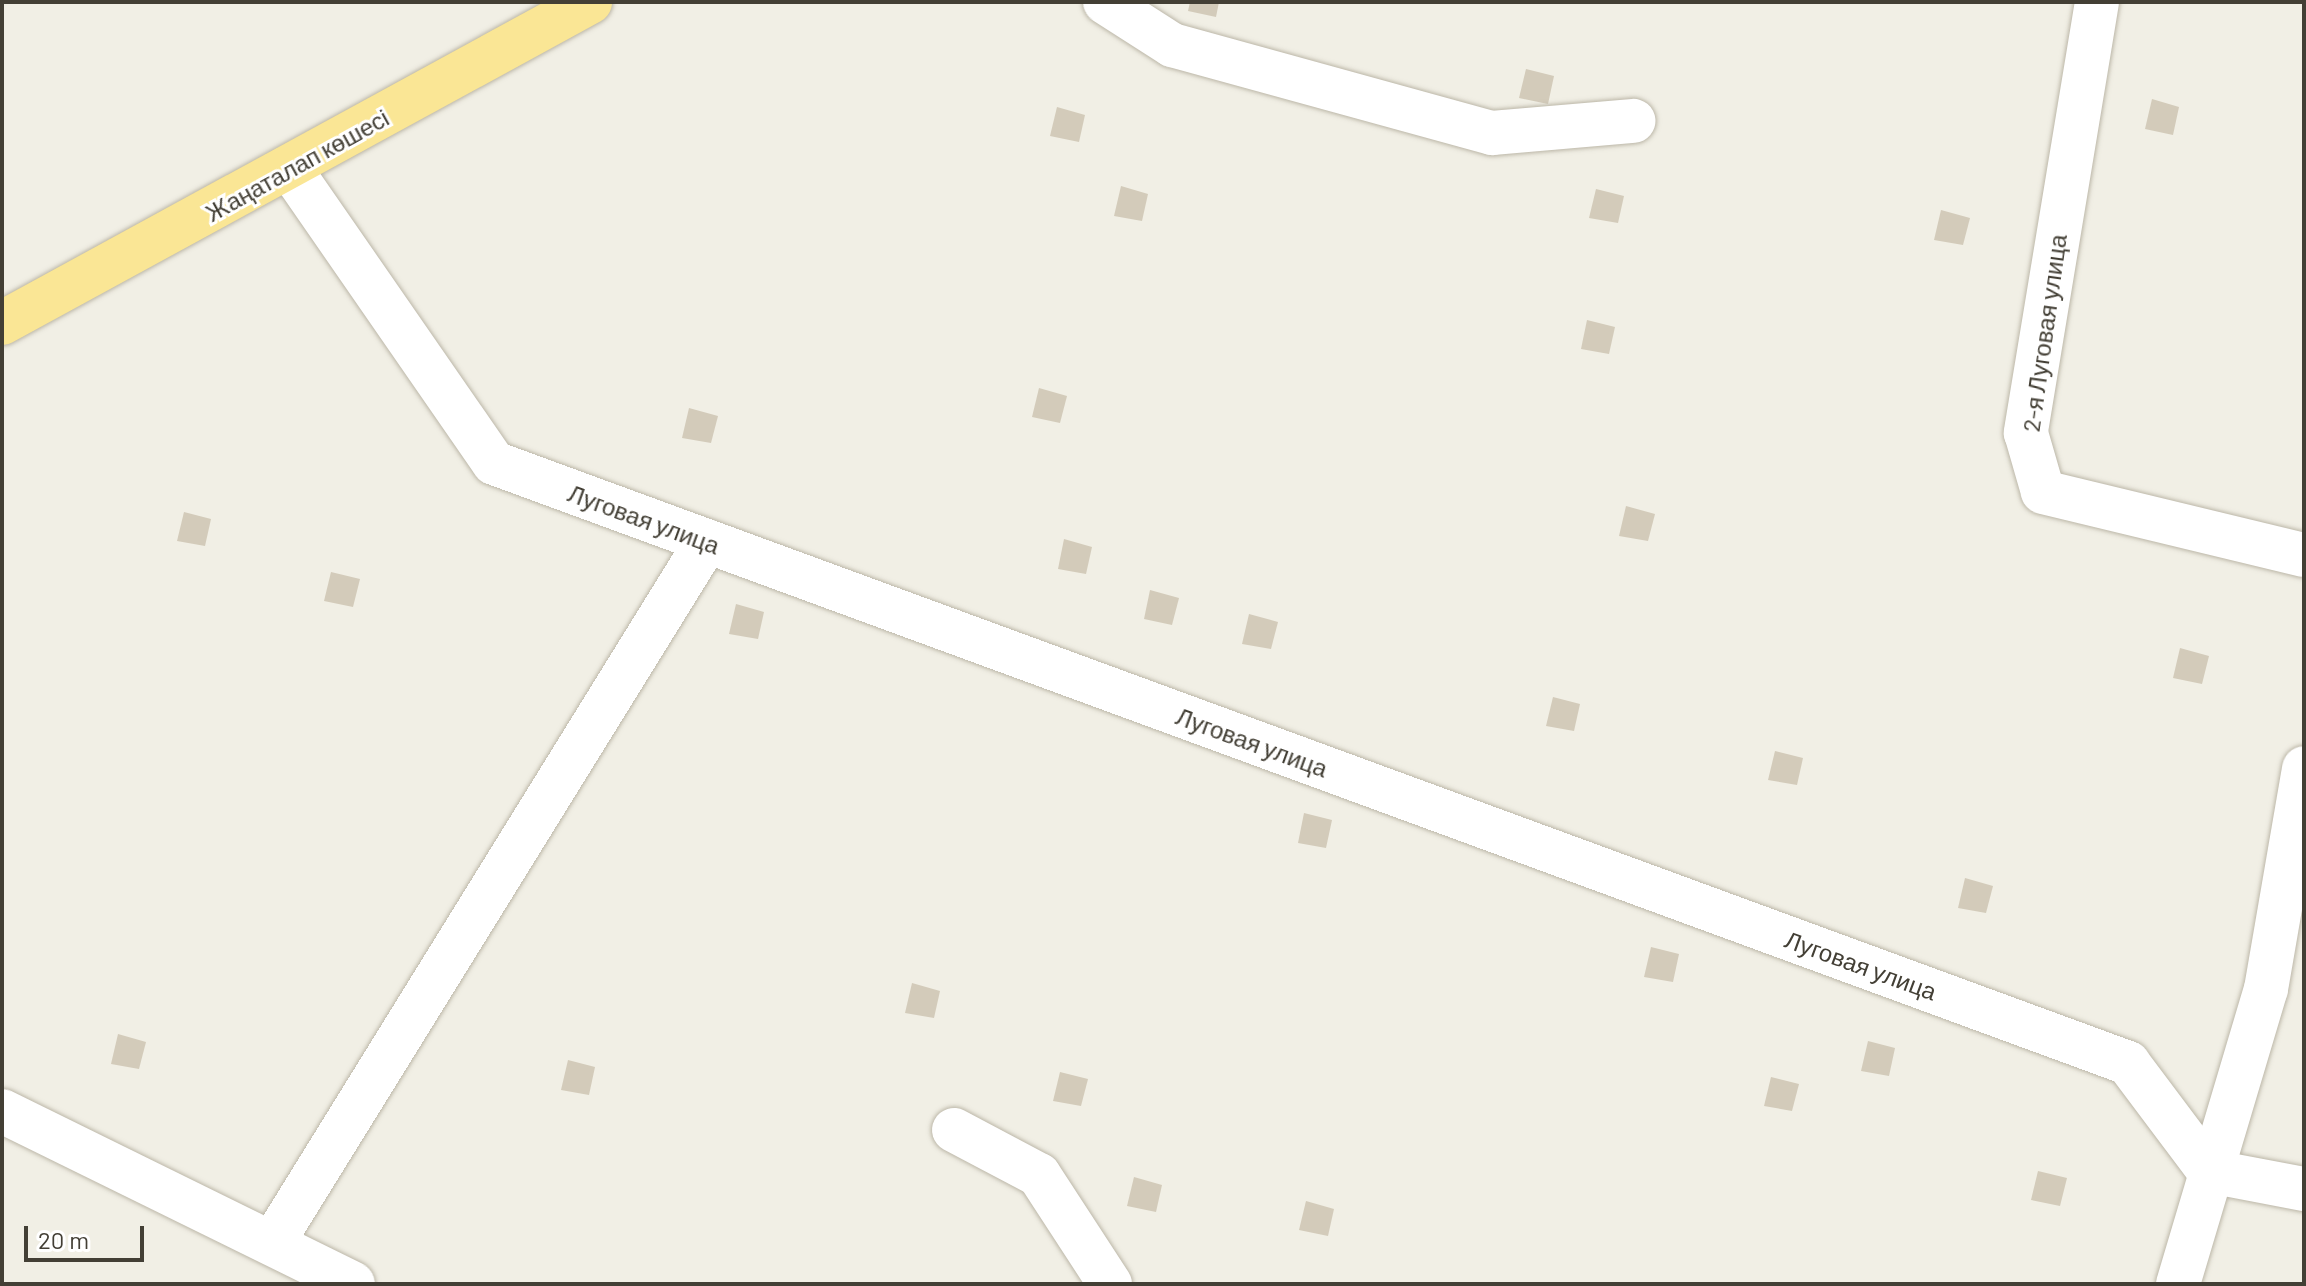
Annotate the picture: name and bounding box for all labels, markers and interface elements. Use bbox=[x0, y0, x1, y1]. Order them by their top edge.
street label: Жаңаталап көшесі bbox=[200, 103, 394, 227]
street label: 2-я Луговая улица bbox=[2016, 232, 2072, 434]
street label: Луговая улица bbox=[564, 478, 724, 560]
street label: Луговая улица bbox=[1172, 701, 1332, 783]
street label: Луговая улица bbox=[1781, 924, 1941, 1006]
scale bar bbox=[28, 1210, 148, 1260]
text: 20 m bbox=[38, 1225, 89, 1254]

